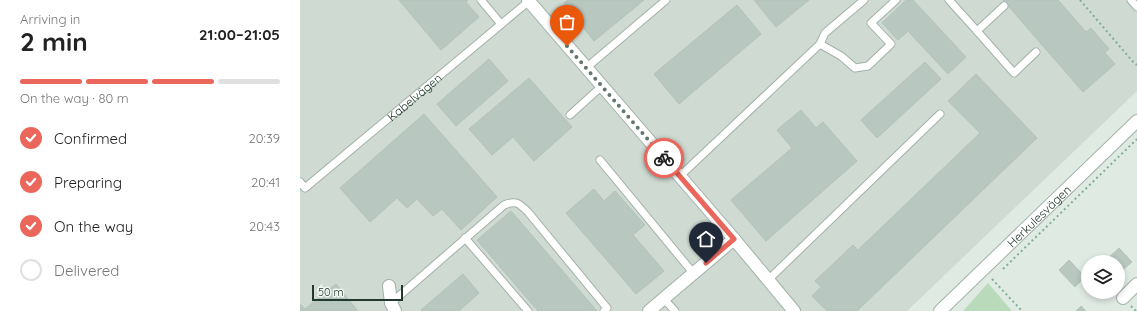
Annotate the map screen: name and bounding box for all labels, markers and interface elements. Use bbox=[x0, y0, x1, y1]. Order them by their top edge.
pin bbox=[550, 5, 584, 46]
text: Arriving in bbox=[20, 11, 80, 27]
icon: bag bbox=[556, 11, 578, 33]
text: 2 min bbox=[20, 25, 88, 58]
text: 21:00–21:05 bbox=[199, 25, 280, 44]
street label: Kabelvägen bbox=[384, 70, 444, 124]
text: On the way · 80 m bbox=[20, 90, 129, 106]
icon: check bbox=[20, 127, 42, 149]
text: Confirmed bbox=[54, 129, 127, 148]
text: 20:39 bbox=[249, 130, 280, 146]
courier bbox=[644, 138, 684, 178]
icon: bike bbox=[653, 147, 675, 169]
icon: check bbox=[20, 171, 42, 193]
text: Preparing bbox=[54, 173, 122, 192]
text: 20:41 bbox=[251, 174, 280, 190]
street label: Herkulesvägen bbox=[1004, 182, 1074, 250]
icon: check bbox=[20, 215, 42, 237]
text: On the way bbox=[54, 217, 133, 236]
text: 20:43 bbox=[249, 218, 280, 234]
pin bbox=[689, 222, 723, 263]
icon: home bbox=[695, 228, 717, 250]
map controls bbox=[1081, 255, 1125, 299]
button: layers bbox=[1081, 255, 1125, 299]
text: Delivered bbox=[54, 261, 119, 280]
scale bar bbox=[312, 283, 403, 302]
text: 50 m bbox=[318, 285, 344, 299]

